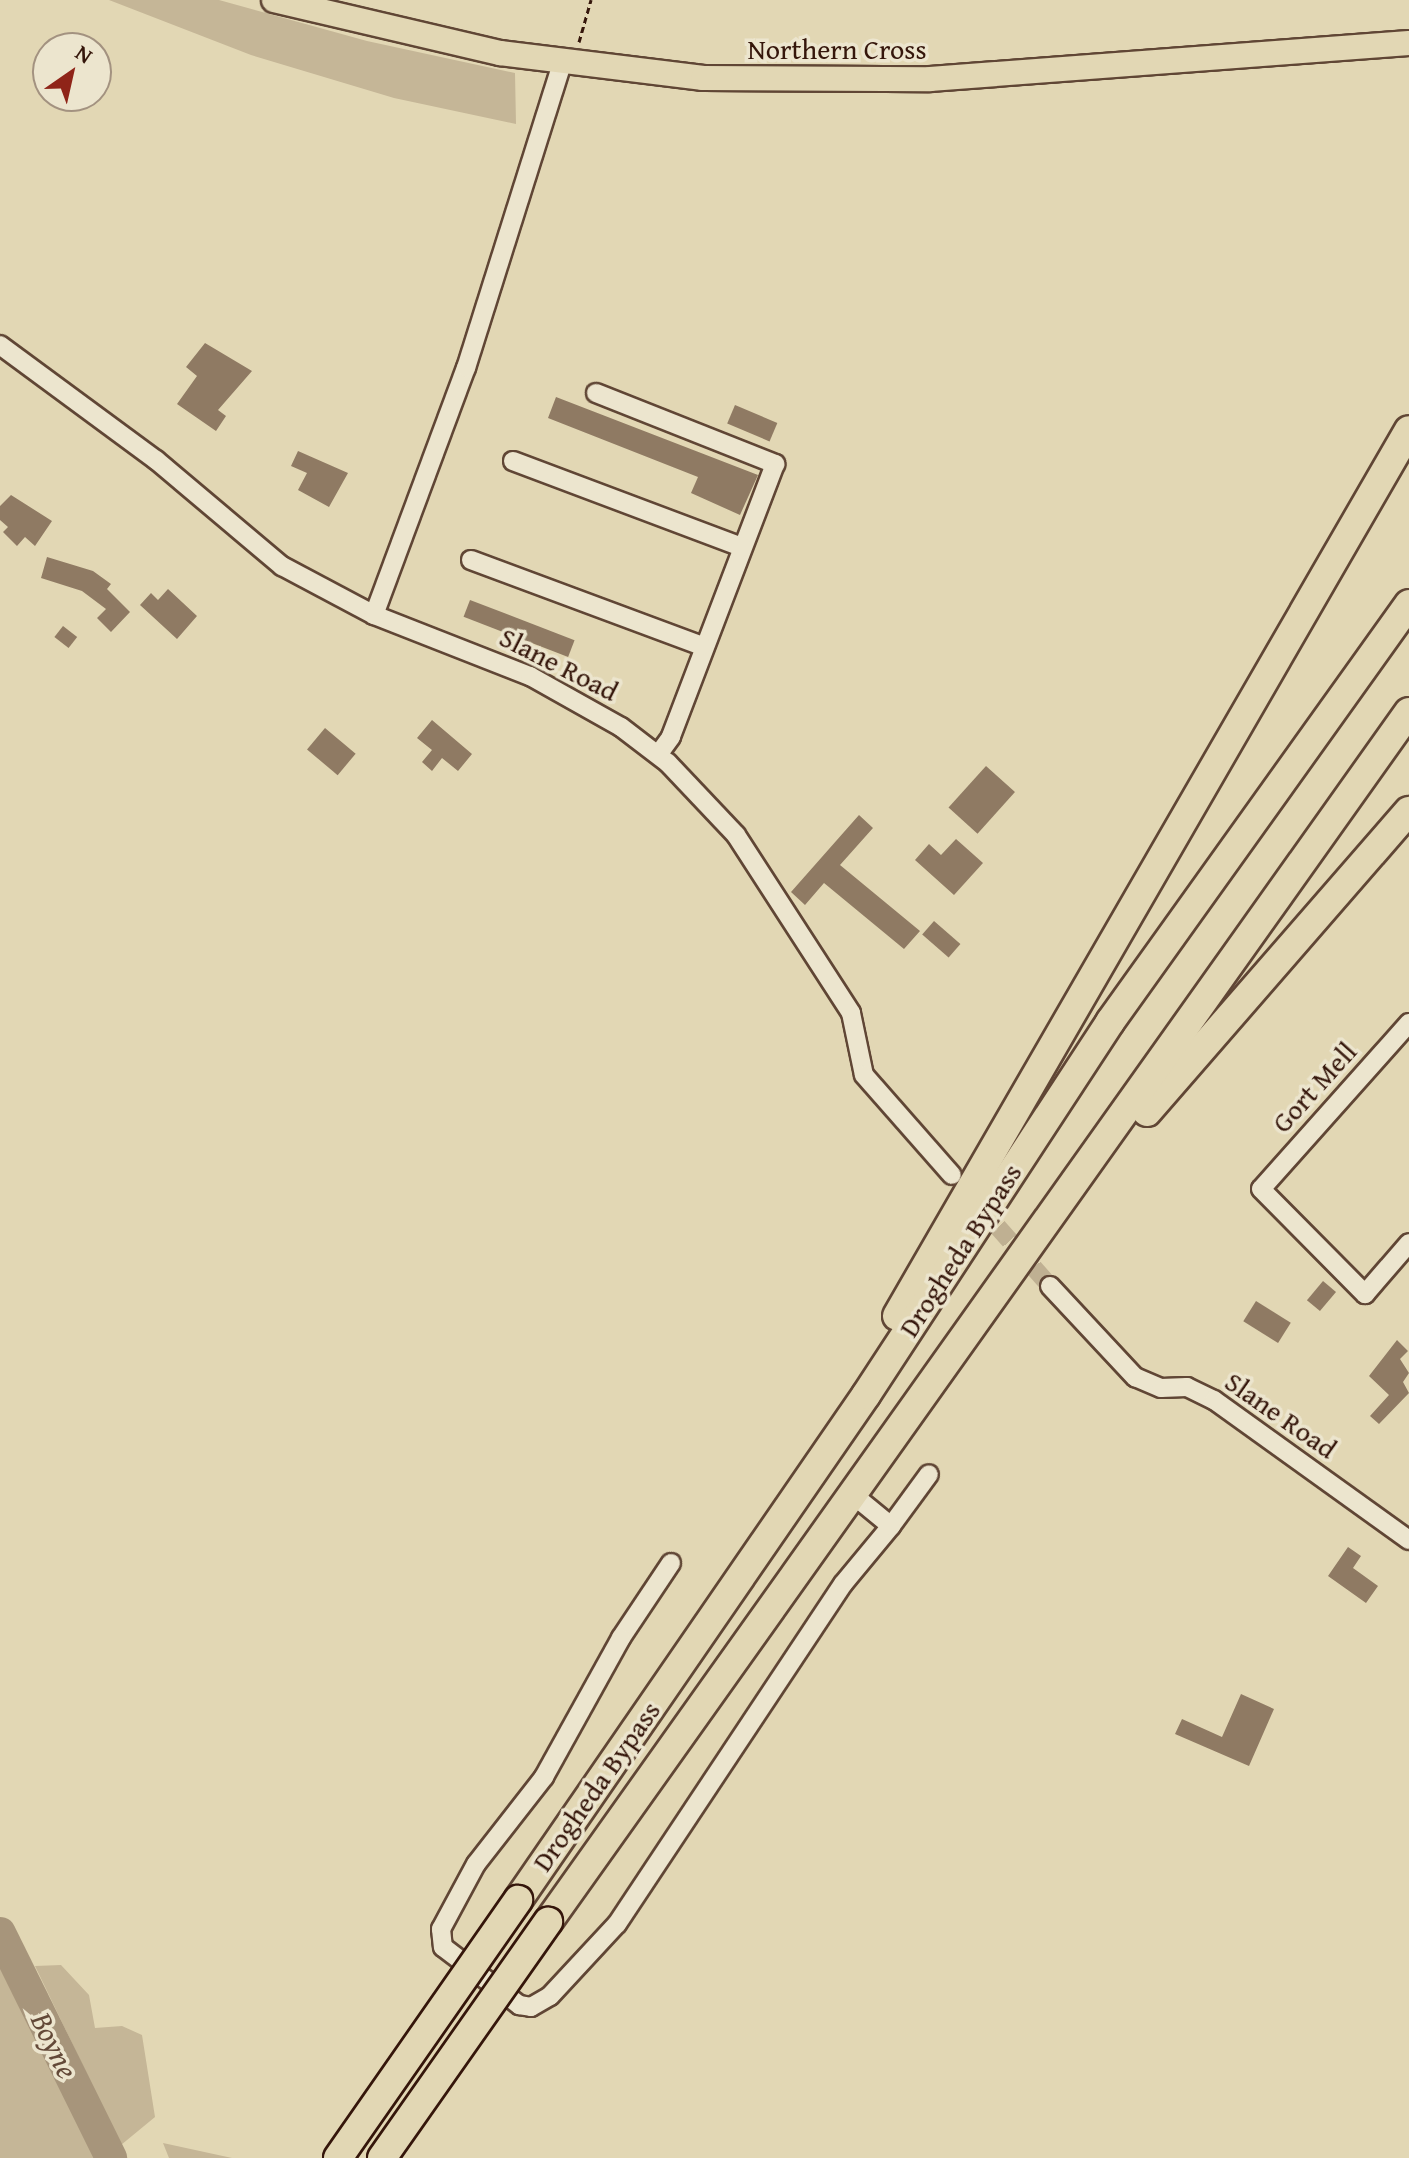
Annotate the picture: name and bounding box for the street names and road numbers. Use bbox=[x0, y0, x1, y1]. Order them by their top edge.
street label: Northern Cross bbox=[747, 32, 927, 66]
street label: Slane Road bbox=[494, 620, 624, 708]
street label: Gort Mell bbox=[1265, 1035, 1363, 1139]
street label: Drogheda Bypass bbox=[891, 1157, 1029, 1343]
street label: Slane Road bbox=[1219, 1364, 1343, 1466]
street label: Drogheda Bypass bbox=[525, 1694, 667, 1878]

